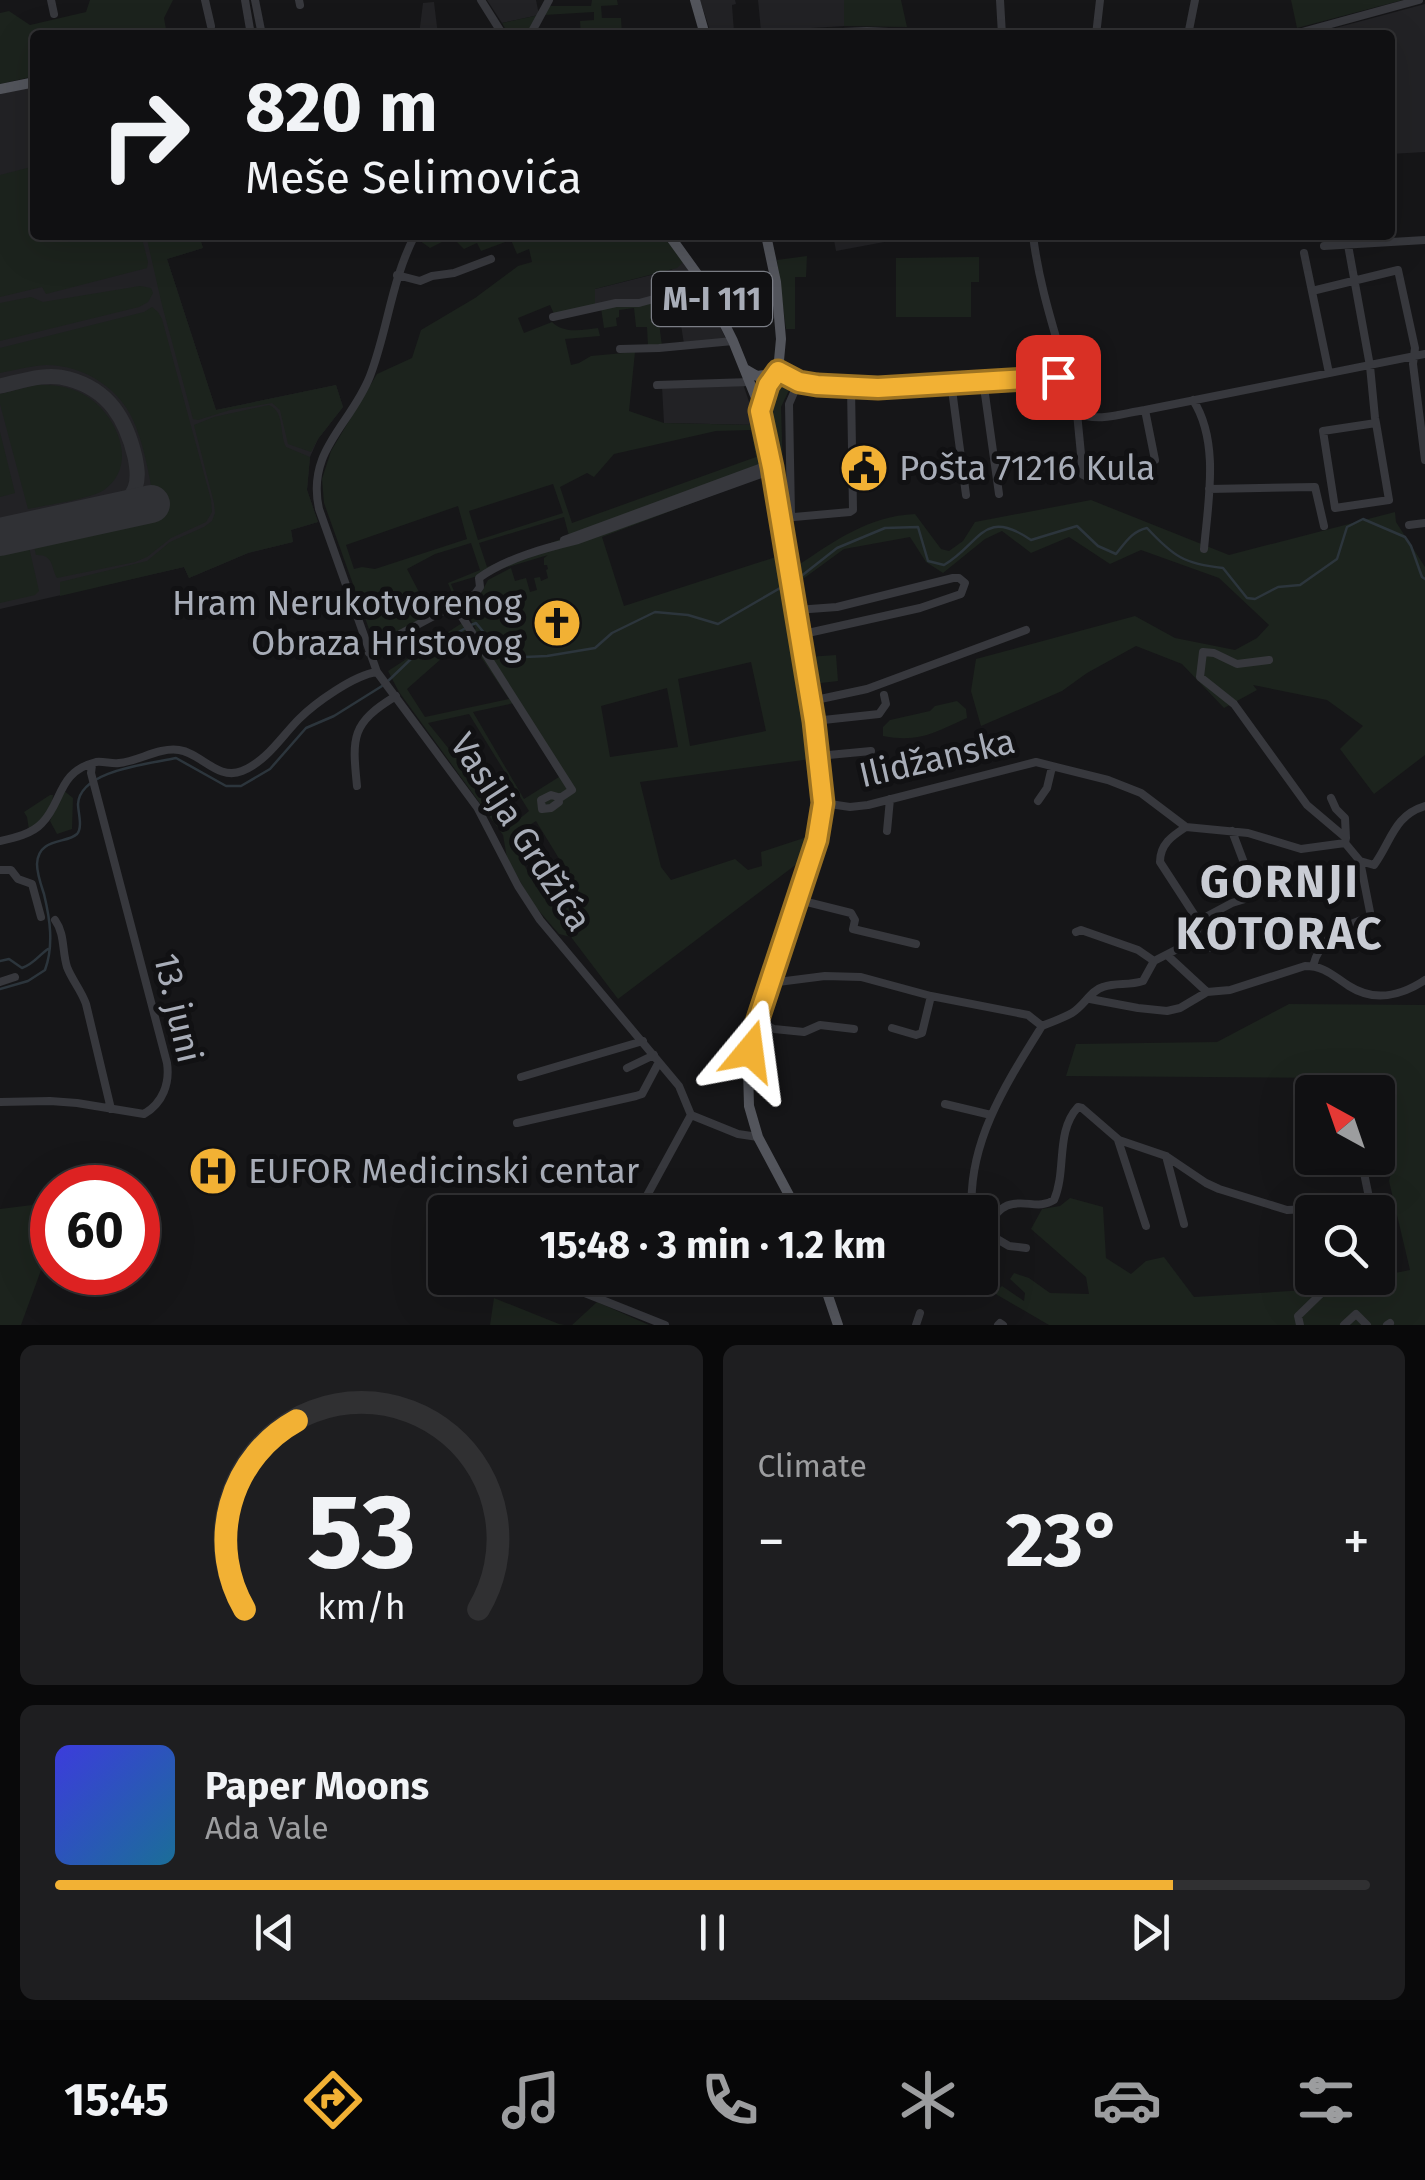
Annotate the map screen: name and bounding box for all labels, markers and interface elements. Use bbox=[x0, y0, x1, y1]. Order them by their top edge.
text: 820 m bbox=[245, 66, 438, 150]
icon: right bbox=[80, 70, 210, 200]
text: Meše Selimovića bbox=[245, 151, 582, 205]
road number: M-I 111 bbox=[652, 272, 772, 326]
pin bbox=[1016, 335, 1101, 420]
icon: arrive bbox=[1031, 350, 1086, 405]
public building icon: Pošta 71216 Kula bbox=[838, 442, 890, 494]
place label: Pošta 71216 Kula bbox=[899, 447, 1155, 489]
place label: Hram Nerukotvorenog Obraza Hristovog bbox=[172, 582, 523, 664]
church icon: Hram Nerukotvorenog Obraza Hristovog bbox=[531, 597, 583, 649]
street label: Ilidžanska bbox=[855, 720, 1019, 796]
street label: Vasilja Grdžića bbox=[441, 725, 601, 939]
district label: GORNJI KOTORAC bbox=[1176, 855, 1384, 961]
street label: 13. juni bbox=[145, 949, 211, 1067]
position arrow bbox=[698, 999, 802, 1103]
north arrow bbox=[1295, 1075, 1395, 1175]
map controls bbox=[1295, 1075, 1395, 1295]
hospital icon: EUFOR Medicinski centar bbox=[187, 1145, 239, 1197]
place label: EUFOR Medicinski centar bbox=[248, 1150, 640, 1192]
speed limit sign: 60 bbox=[30, 1165, 160, 1295]
button: search bbox=[1295, 1195, 1395, 1295]
text: 15:48 · 3 min · 1.2 km bbox=[540, 1222, 886, 1268]
text: Climate bbox=[758, 1447, 867, 1485]
text: 53 bbox=[307, 1470, 416, 1595]
text: 23° bbox=[1006, 1496, 1122, 1586]
text: − bbox=[758, 1509, 785, 1575]
text: + bbox=[1343, 1509, 1370, 1575]
text: km/h bbox=[317, 1586, 405, 1628]
text: Paper Moons bbox=[205, 1763, 429, 1809]
text: Ada Vale bbox=[205, 1809, 329, 1847]
icon: previous bbox=[247, 1905, 302, 1960]
icon: pause bbox=[685, 1905, 740, 1960]
icon: next bbox=[1123, 1905, 1178, 1960]
icon: directions bbox=[298, 2065, 368, 2135]
icon: music bbox=[496, 2065, 566, 2135]
icon: phone bbox=[695, 2065, 765, 2135]
icon: climate bbox=[893, 2065, 963, 2135]
icon: car bbox=[1092, 2065, 1162, 2135]
icon: filters bbox=[1291, 2065, 1361, 2135]
text: 15:45 bbox=[64, 2073, 169, 2127]

